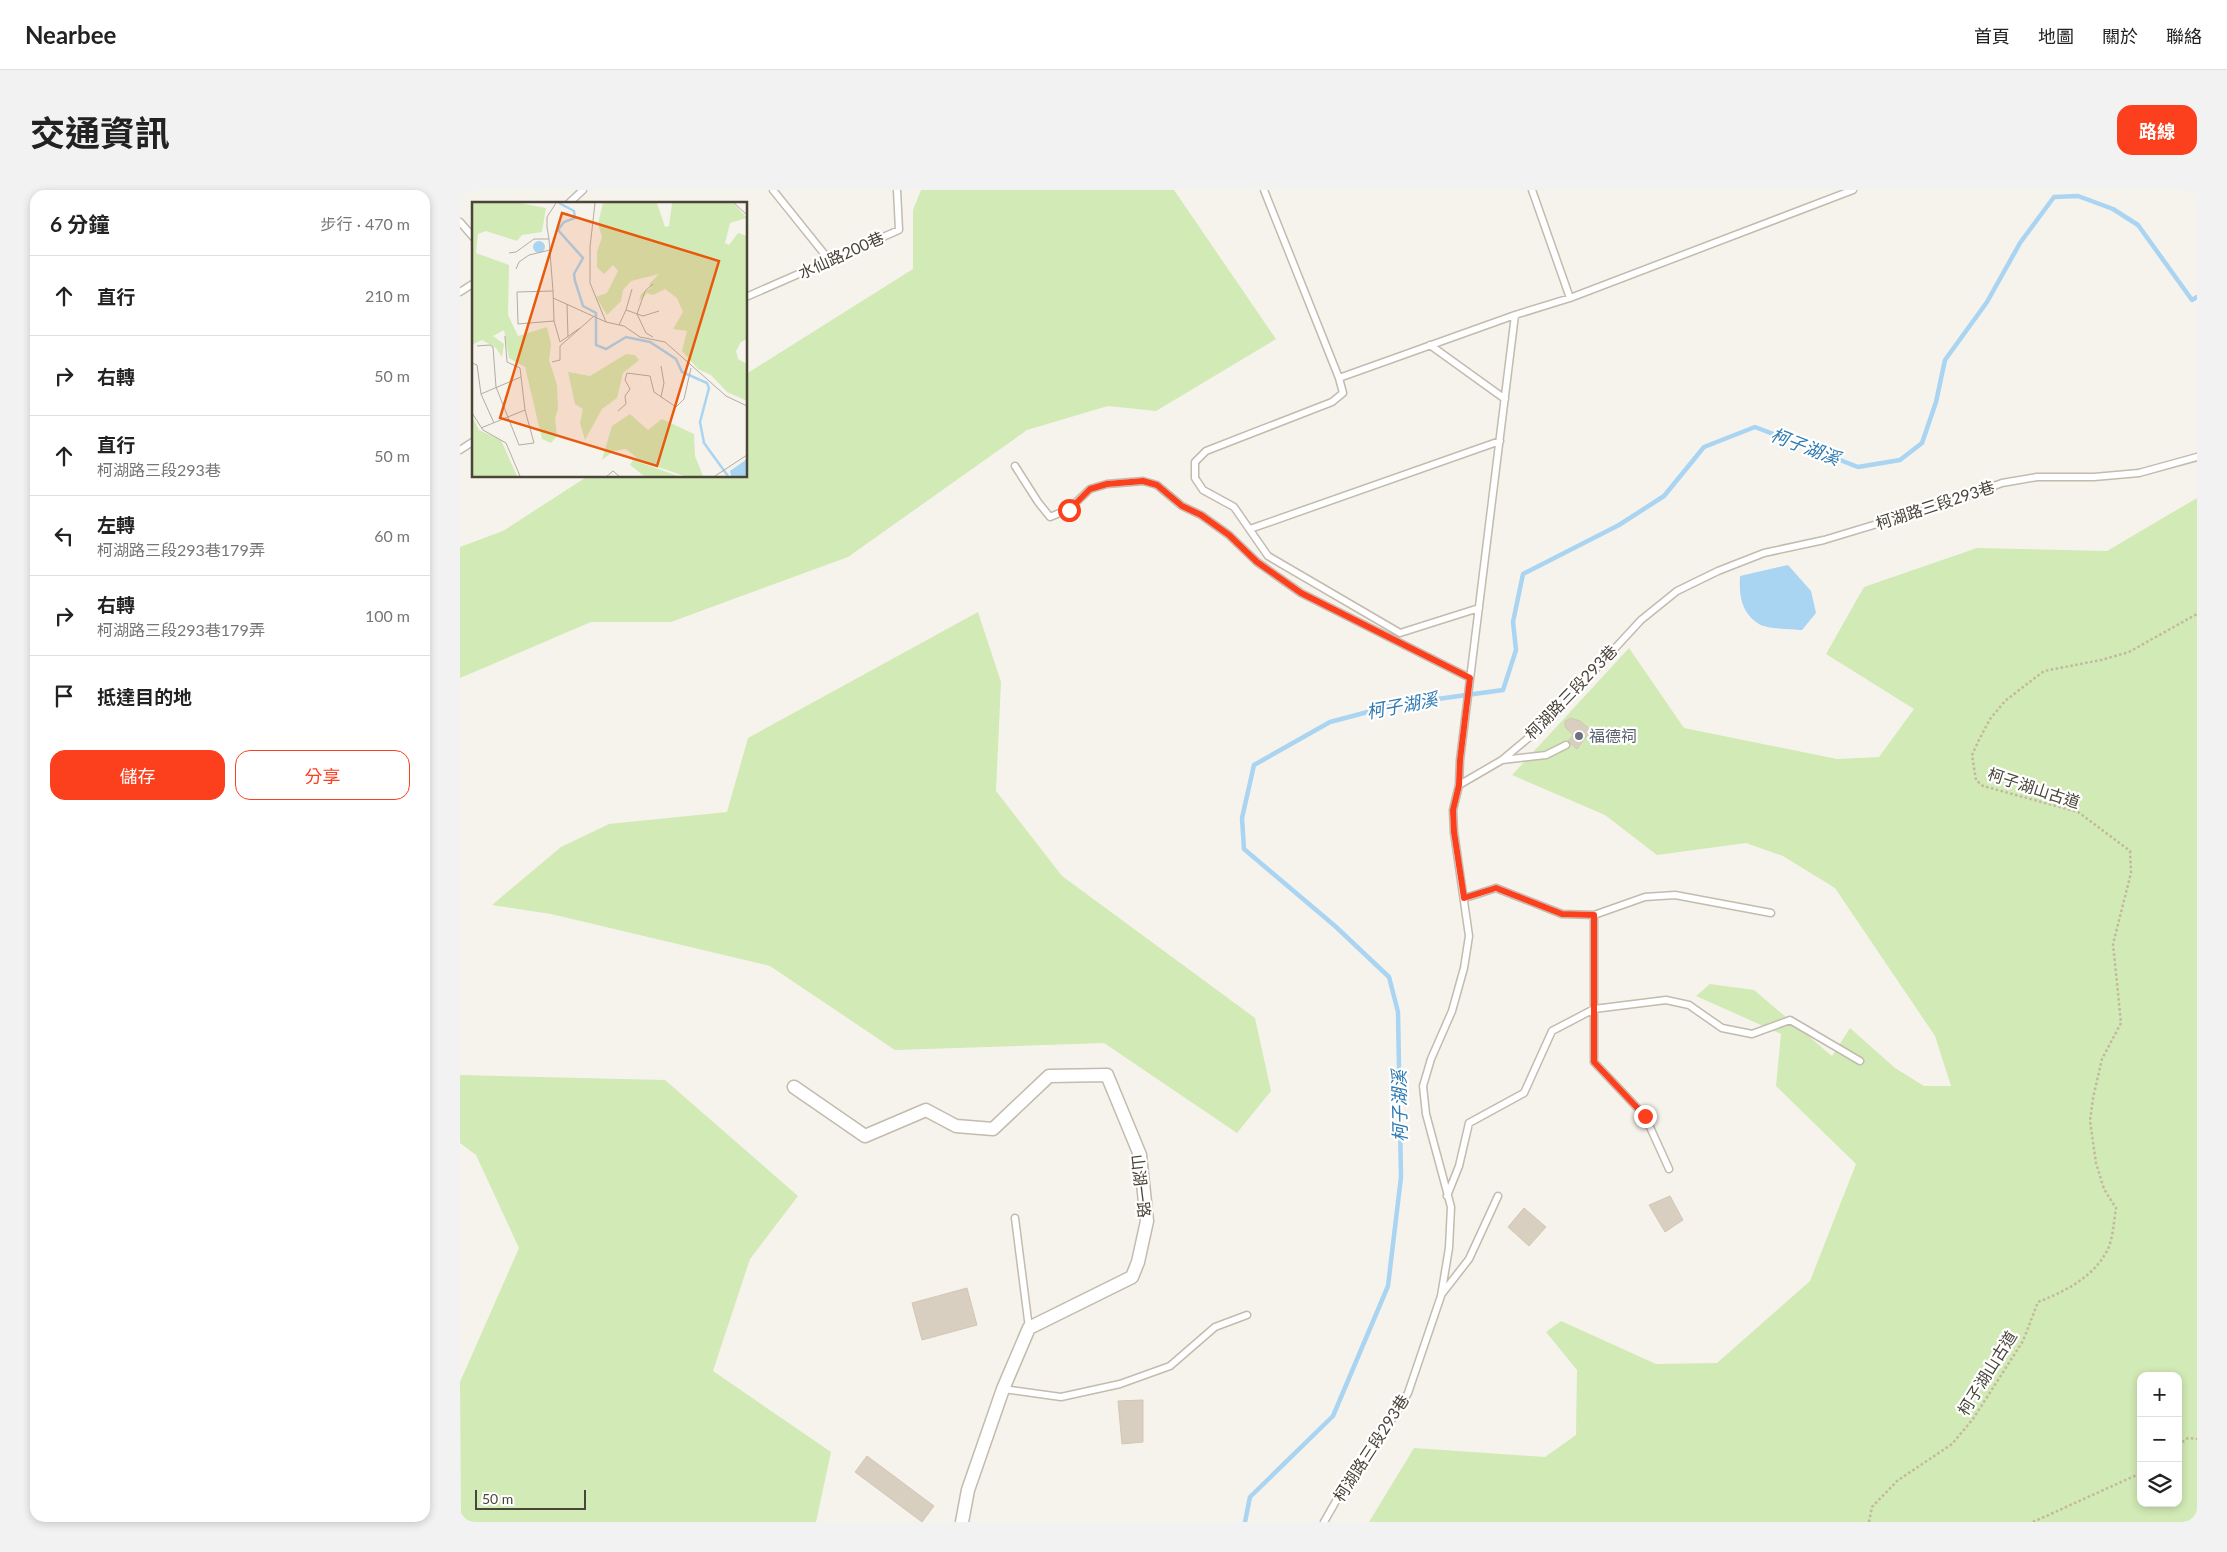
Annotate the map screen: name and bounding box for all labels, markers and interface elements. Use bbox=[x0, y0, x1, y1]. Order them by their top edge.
text: Nearbee bbox=[25, 20, 116, 49]
text: 首頁 bbox=[1974, 25, 2010, 47]
text: 地圖 bbox=[2038, 25, 2074, 47]
text: 關於 bbox=[2102, 25, 2138, 47]
text: 聯絡 bbox=[2166, 25, 2202, 47]
button: 路線 bbox=[2117, 105, 2197, 155]
text: 交通資訊 bbox=[30, 111, 170, 153]
inset map bbox=[472, 202, 748, 478]
text: 6 分鐘 bbox=[50, 211, 109, 236]
text: 步行 · 470 m bbox=[321, 214, 410, 233]
street label: 水仙路200巷 bbox=[795, 227, 887, 282]
icon: ahead bbox=[50, 282, 78, 310]
text: 直行 bbox=[97, 285, 135, 308]
text: 210 m bbox=[365, 286, 410, 305]
icon: right bbox=[50, 362, 78, 390]
text: 右轉 bbox=[97, 365, 135, 388]
text: 50 m bbox=[374, 366, 410, 385]
water label: 柯子湖溪 bbox=[1768, 423, 1846, 470]
text: 直行 bbox=[97, 433, 135, 456]
icon: ahead bbox=[50, 442, 78, 470]
text: 50 m bbox=[374, 446, 410, 465]
text: 柯湖路三段293巷 bbox=[97, 460, 221, 479]
street label: 柯湖路三段293巷 bbox=[1873, 476, 1997, 533]
route start bbox=[1058, 499, 1081, 522]
text: 左轉 bbox=[97, 513, 135, 536]
icon: left bbox=[50, 522, 78, 550]
text: 60 m bbox=[374, 526, 410, 545]
text: 柯湖路三段293巷179弄 bbox=[97, 540, 265, 559]
text: 右轉 bbox=[97, 593, 135, 616]
icon: right bbox=[50, 602, 78, 630]
text: 100 m bbox=[365, 606, 410, 625]
text: 柯湖路三段293巷179弄 bbox=[97, 620, 265, 639]
street label: 柯湖路三段293巷 bbox=[1521, 641, 1620, 743]
icon: arrive bbox=[50, 682, 78, 710]
text: 抵達目的地 bbox=[97, 685, 192, 708]
water label: 柯子湖溪 bbox=[1364, 687, 1442, 723]
place label: 福德祠 bbox=[1589, 726, 1637, 745]
marker: 福德祠 bbox=[1573, 730, 1585, 742]
button: 儲存 bbox=[50, 750, 225, 800]
button: 分享 bbox=[235, 750, 410, 800]
street label: 柯子湖山古道 bbox=[1986, 764, 2083, 811]
water label: 柯子湖溪 bbox=[1387, 1067, 1411, 1142]
route end bbox=[1634, 1105, 1657, 1128]
street label: 山湖一路 bbox=[1128, 1153, 1155, 1219]
street label: 柯子湖山古道 bbox=[1953, 1327, 2020, 1418]
map controls bbox=[2137, 1372, 2182, 1507]
button: + bbox=[2137, 1372, 2182, 1417]
street label: 柯湖路三段293巷 bbox=[1329, 1391, 1412, 1505]
button: − bbox=[2137, 1417, 2182, 1462]
button: layers bbox=[2137, 1462, 2182, 1507]
scale bar bbox=[475, 1487, 586, 1510]
text: 50 m bbox=[482, 1490, 513, 1507]

